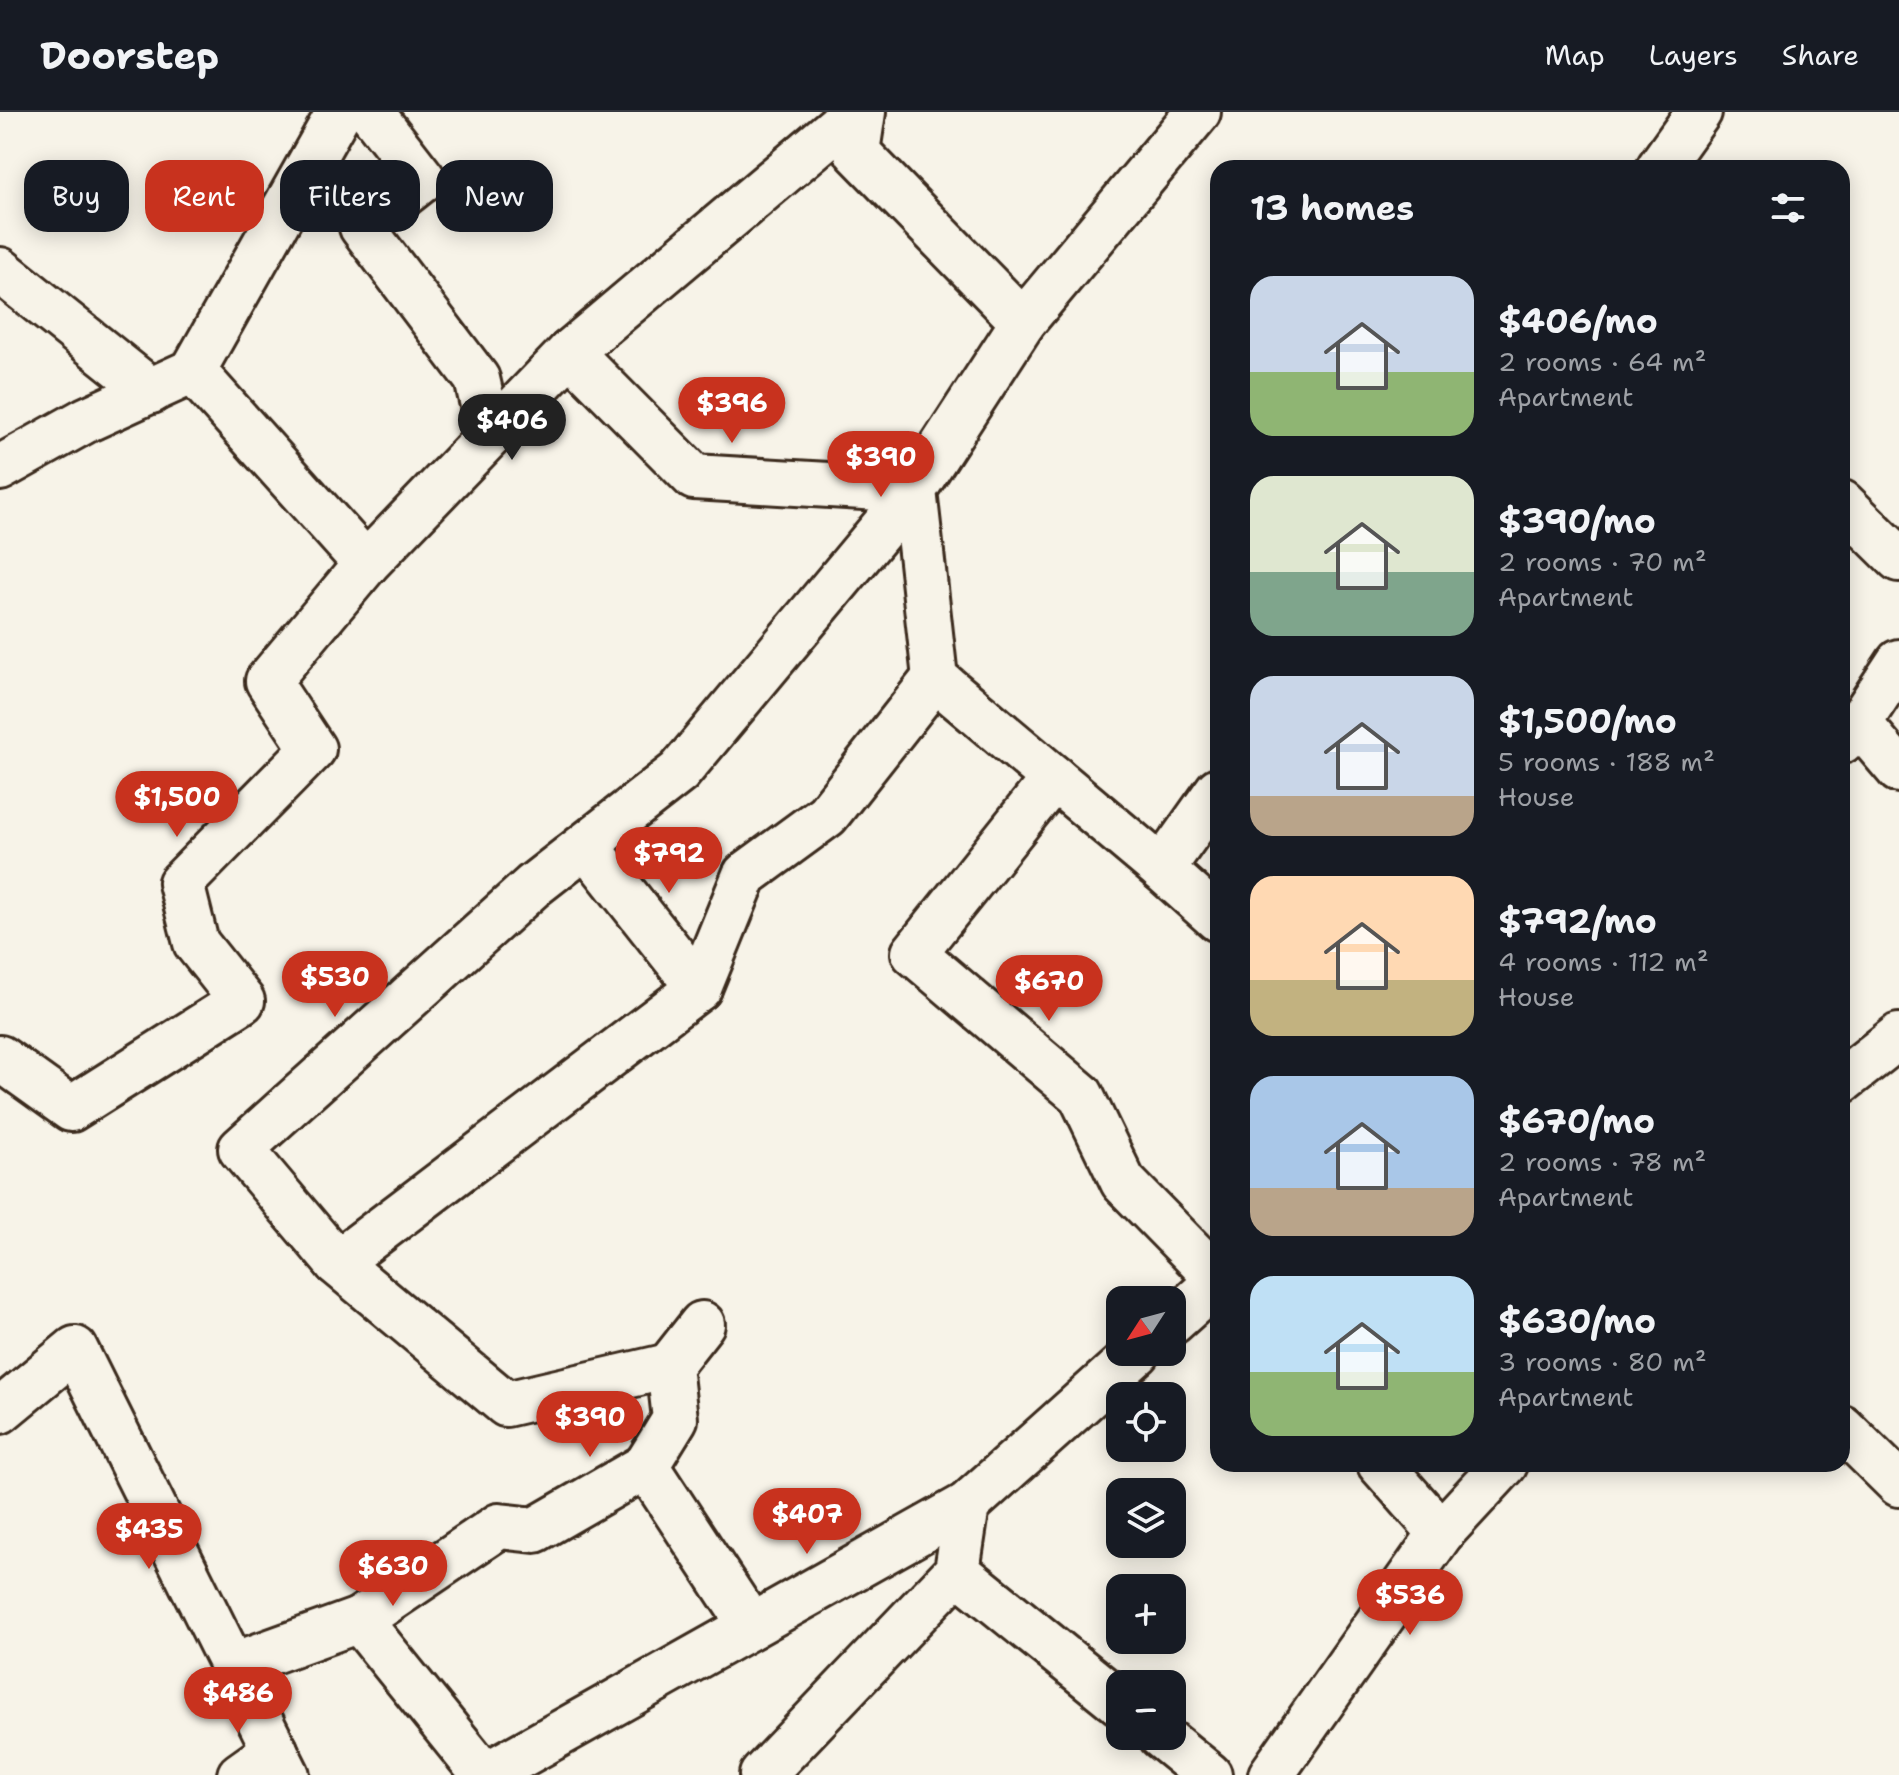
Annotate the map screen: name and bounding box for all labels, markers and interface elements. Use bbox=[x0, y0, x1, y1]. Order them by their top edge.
text: Doorstep bbox=[40, 30, 219, 81]
text: Map bbox=[1545, 36, 1605, 74]
text: Layers bbox=[1649, 36, 1738, 74]
text: Share bbox=[1782, 36, 1859, 74]
chip: Buy bbox=[24, 160, 129, 232]
chip: Rent bbox=[145, 160, 264, 232]
chip: Filters bbox=[280, 160, 420, 232]
chip: New bbox=[436, 160, 553, 232]
text: 13 homes bbox=[1250, 185, 1414, 231]
icon: filters bbox=[1766, 186, 1810, 230]
text: $406/mo bbox=[1498, 298, 1658, 344]
icon: home bbox=[1314, 308, 1410, 404]
text: 2 rooms · 64 m² bbox=[1498, 344, 1706, 379]
pin: $396 bbox=[685, 377, 779, 445]
text: Apartment bbox=[1498, 379, 1634, 414]
text: $396 bbox=[696, 385, 768, 420]
pin: $406 bbox=[465, 394, 559, 462]
text: $406 bbox=[476, 402, 548, 437]
pin: $390 bbox=[834, 431, 928, 499]
text: $390 bbox=[845, 439, 917, 474]
text: $390/mo bbox=[1498, 498, 1656, 544]
icon: home bbox=[1314, 508, 1410, 604]
text: 2 rooms · 70 m² bbox=[1498, 544, 1707, 579]
text: Apartment bbox=[1498, 579, 1634, 614]
text: $1,500/mo bbox=[1498, 698, 1677, 744]
icon: home bbox=[1314, 708, 1410, 804]
text: 5 rooms · 188 m² bbox=[1498, 744, 1715, 779]
pin: $1,500 bbox=[112, 771, 242, 839]
text: $1,500 bbox=[133, 779, 221, 814]
text: House bbox=[1498, 779, 1574, 814]
pin: $792 bbox=[622, 827, 716, 895]
text: $792 bbox=[633, 835, 705, 870]
text: $792/mo bbox=[1498, 898, 1657, 944]
icon: home bbox=[1314, 908, 1410, 1004]
text: 4 rooms · 112 m² bbox=[1498, 944, 1709, 979]
pin: $530 bbox=[288, 951, 382, 1019]
pin: $670 bbox=[1002, 955, 1096, 1023]
text: $530 bbox=[300, 959, 370, 994]
text: $670 bbox=[1014, 963, 1084, 998]
text: House bbox=[1498, 979, 1574, 1014]
text: $670/mo bbox=[1498, 1098, 1655, 1144]
icon: home bbox=[1314, 1108, 1410, 1204]
text: 2 rooms · 78 m² bbox=[1498, 1144, 1706, 1179]
text: Apartment bbox=[1498, 1179, 1634, 1214]
north arrow bbox=[1106, 1286, 1186, 1366]
map controls bbox=[1106, 1286, 1186, 1750]
text: $630/mo bbox=[1498, 1298, 1656, 1344]
icon: home bbox=[1314, 1308, 1410, 1404]
text: 3 rooms · 80 m² bbox=[1498, 1344, 1707, 1379]
text: Apartment bbox=[1498, 1379, 1634, 1414]
button: locate bbox=[1106, 1382, 1186, 1462]
pin: $390 bbox=[543, 1391, 637, 1459]
text: $390 bbox=[554, 1399, 626, 1434]
button: layers bbox=[1106, 1478, 1186, 1558]
pin: $407 bbox=[760, 1488, 854, 1556]
text: $407 bbox=[771, 1496, 843, 1531]
pin: $435 bbox=[102, 1503, 196, 1571]
text: $435 bbox=[115, 1511, 183, 1546]
pin: $630 bbox=[346, 1540, 440, 1608]
text: $630 bbox=[357, 1548, 429, 1583]
pin: $536 bbox=[1363, 1569, 1457, 1637]
button: + bbox=[1106, 1574, 1186, 1654]
text: $536 bbox=[1375, 1577, 1445, 1612]
pin: $486 bbox=[191, 1667, 285, 1735]
button: − bbox=[1106, 1670, 1186, 1750]
text: $486 bbox=[202, 1675, 274, 1710]

